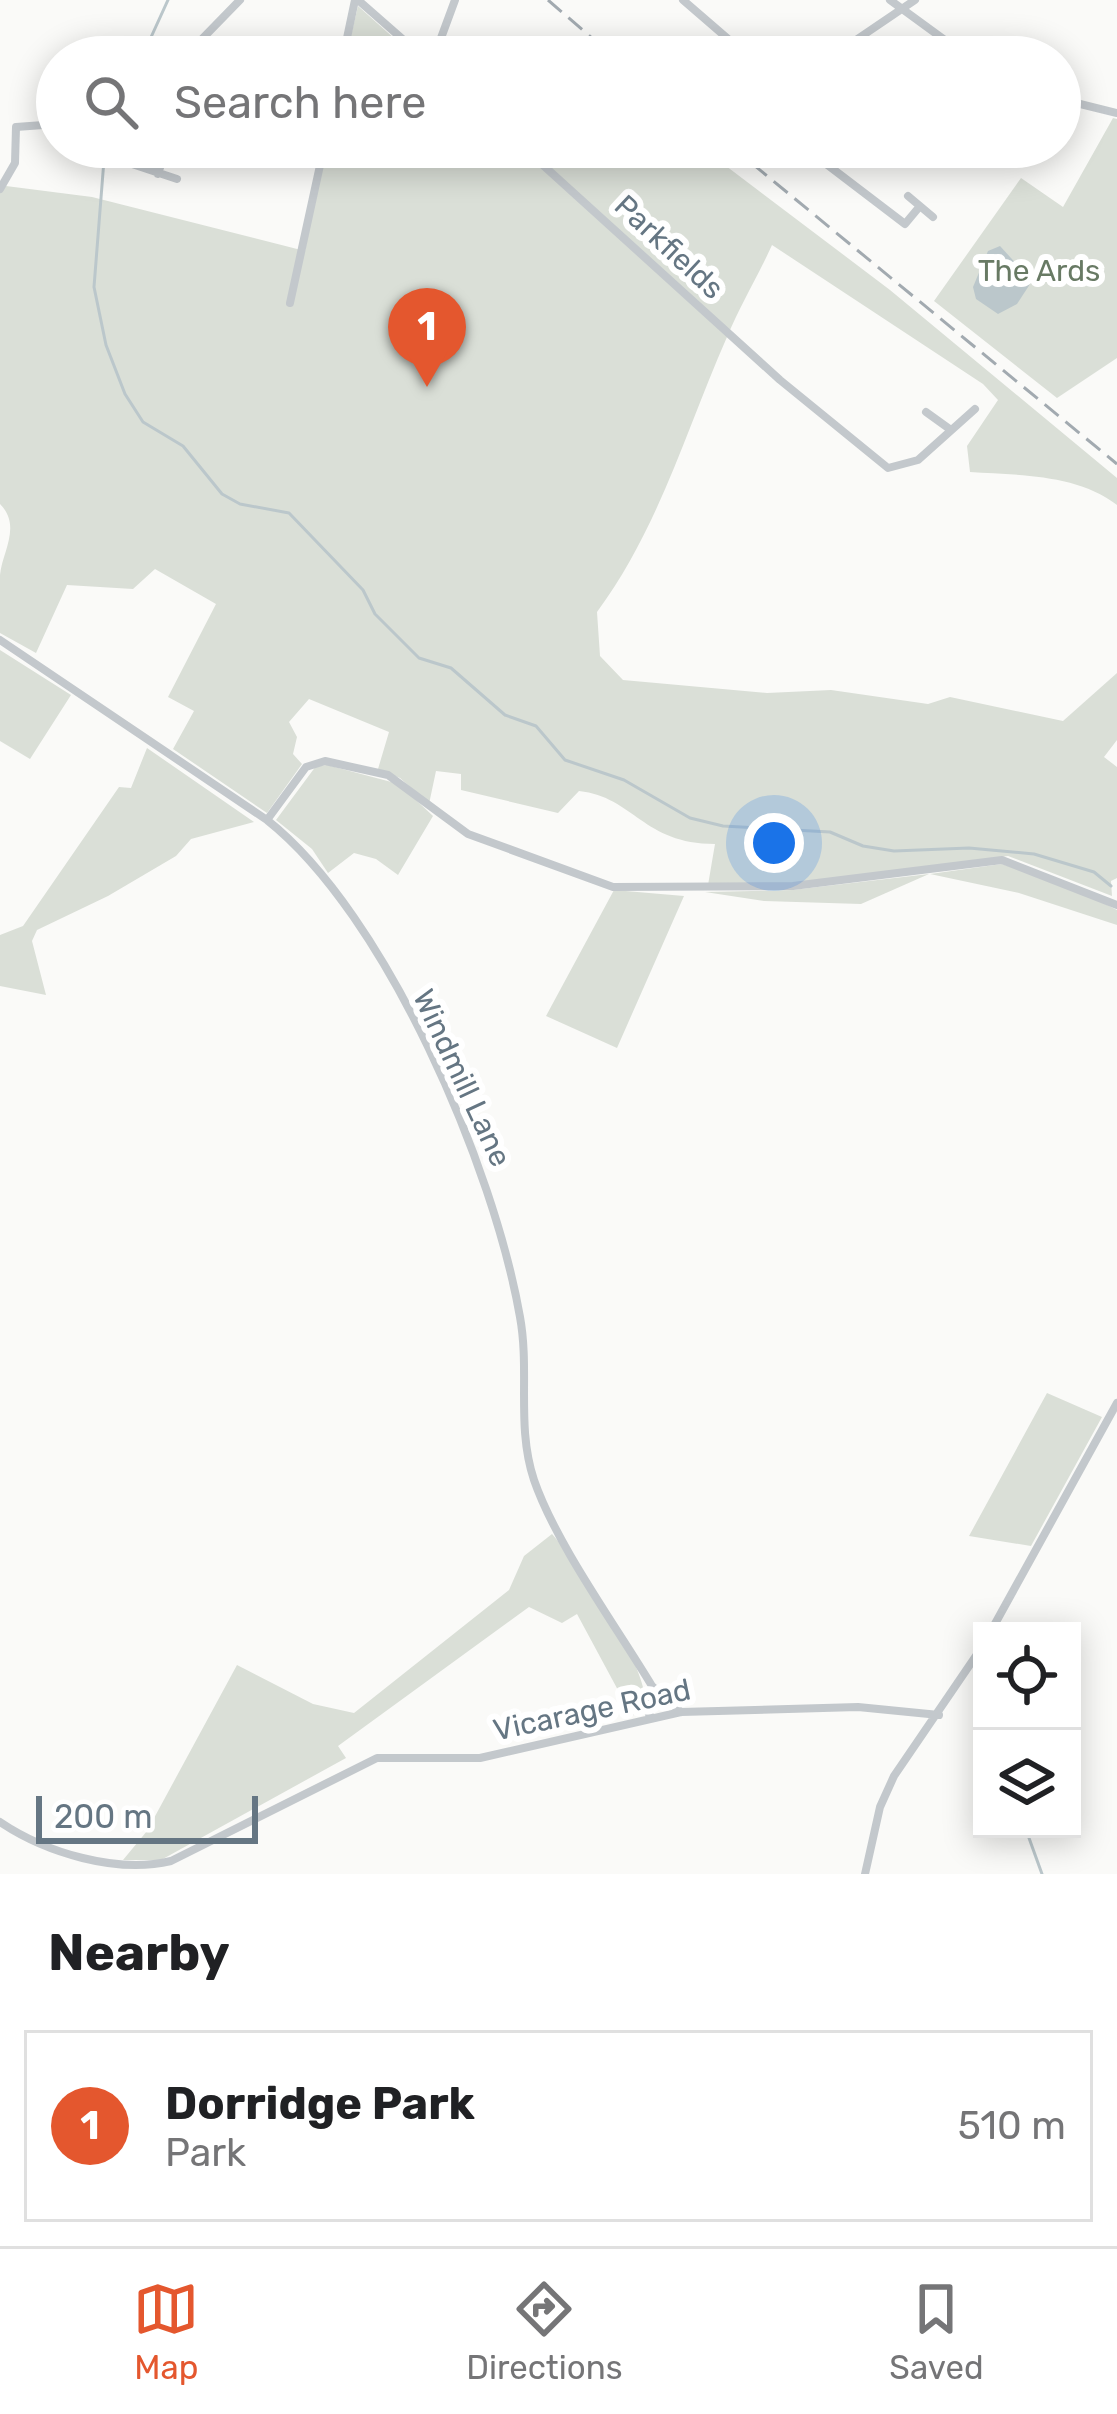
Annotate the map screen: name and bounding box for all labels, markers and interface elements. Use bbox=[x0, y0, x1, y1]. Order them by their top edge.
search box bbox=[36, 36, 1081, 168]
icon: search bbox=[78, 69, 144, 135]
text: Search here bbox=[174, 76, 426, 129]
street label: Parkfields bbox=[607, 187, 731, 307]
park label: The Ards bbox=[978, 253, 1100, 289]
pin: 1 bbox=[388, 288, 466, 387]
your location bbox=[744, 813, 804, 873]
street label: Windmill Lane bbox=[405, 984, 519, 1172]
map controls bbox=[973, 1622, 1081, 1838]
button: locate bbox=[973, 1622, 1081, 1730]
street label: Vicarage Road bbox=[490, 1672, 694, 1748]
button: layers bbox=[973, 1730, 1081, 1838]
scale bar bbox=[36, 1790, 258, 1843]
text: 200 m bbox=[54, 1797, 153, 1836]
text: Nearby bbox=[48, 1922, 230, 1983]
text: Dorridge Park bbox=[165, 2077, 475, 2130]
text: 1 bbox=[80, 2103, 100, 2149]
text: 510 m bbox=[958, 2103, 1066, 2149]
text: Park bbox=[165, 2130, 246, 2176]
tab: Map bbox=[133, 2276, 199, 2387]
tab: Directions bbox=[466, 2276, 623, 2387]
tab: Saved bbox=[889, 2276, 984, 2387]

